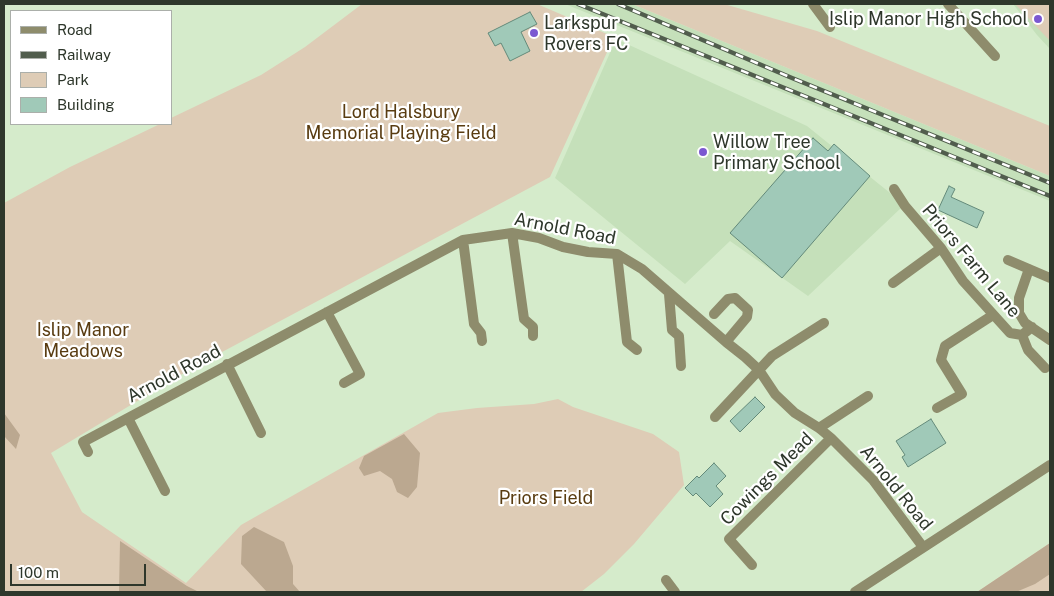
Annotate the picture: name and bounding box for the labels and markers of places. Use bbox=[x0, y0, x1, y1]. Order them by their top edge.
place label: Islip Manor High School bbox=[829, 8, 1028, 30]
place label: Larkspur Rovers FC bbox=[544, 12, 629, 54]
marker: Islip Manor High School bbox=[1032, 13, 1044, 25]
marker: Larkspur Rovers FC bbox=[528, 27, 540, 39]
place label: Willow Tree Primary School bbox=[713, 131, 841, 173]
marker: Willow Tree Primary School bbox=[697, 146, 709, 158]

